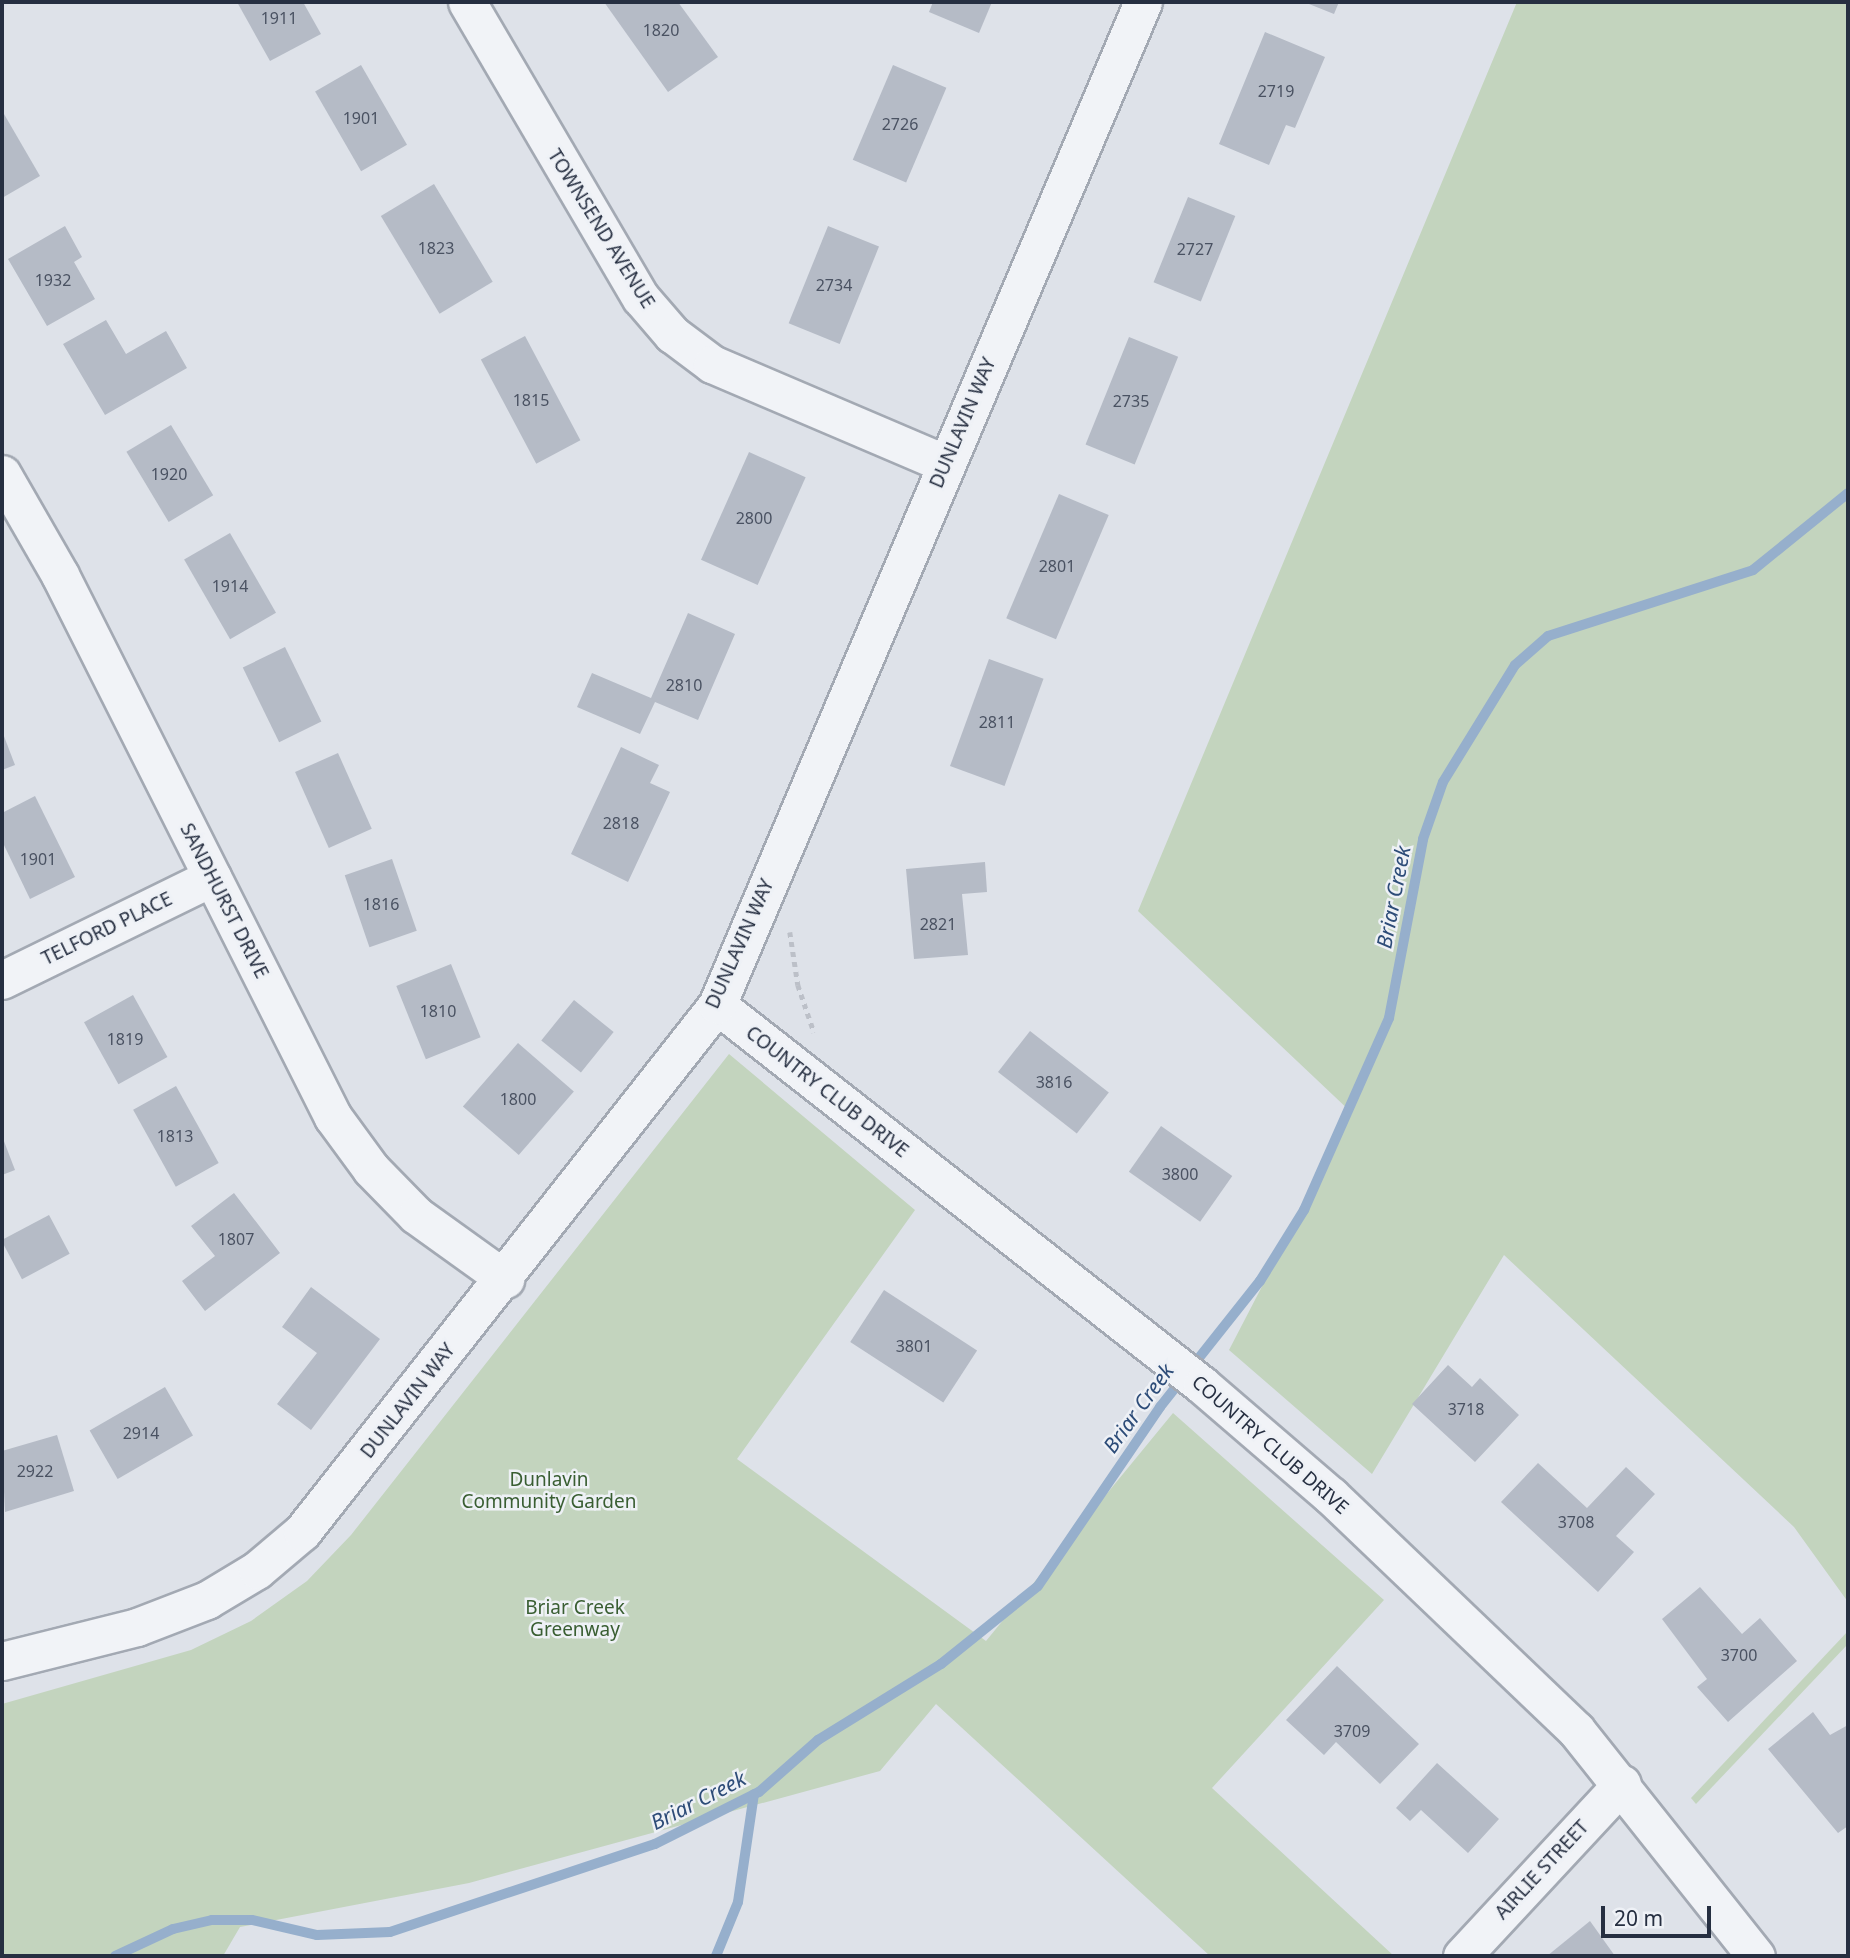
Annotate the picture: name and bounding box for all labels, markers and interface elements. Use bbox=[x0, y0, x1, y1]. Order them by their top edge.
house number: 1911 bbox=[261, 8, 297, 28]
house number: 1820 bbox=[643, 20, 679, 40]
house number: 2719 bbox=[1258, 81, 1294, 101]
house number: 1901 bbox=[343, 108, 379, 128]
house number: 2726 bbox=[882, 114, 918, 134]
street label: TOWNSEND AVENUE bbox=[543, 145, 659, 313]
house number: 1823 bbox=[418, 238, 454, 258]
house number: 2727 bbox=[1177, 239, 1213, 259]
house number: 1932 bbox=[35, 270, 71, 290]
house number: 2734 bbox=[816, 275, 852, 295]
street label: DUNLAVIN WAY bbox=[925, 354, 1001, 492]
house number: 1815 bbox=[513, 390, 549, 410]
house number: 2735 bbox=[1113, 391, 1149, 411]
house number: 1920 bbox=[151, 464, 187, 484]
house number: 2800 bbox=[736, 508, 772, 528]
house number: 2801 bbox=[1039, 556, 1075, 576]
house number: 1914 bbox=[212, 576, 248, 596]
house number: 2810 bbox=[666, 675, 702, 695]
house number: 2811 bbox=[979, 712, 1015, 732]
house number: 2818 bbox=[603, 813, 639, 833]
street label: SANDHURST DRIVE bbox=[175, 820, 273, 982]
water label: Briar Creek bbox=[1371, 844, 1415, 950]
house number: 1901 bbox=[20, 849, 56, 869]
street label: DUNLAVIN WAY bbox=[701, 876, 779, 1012]
street label: TELFORD PLACE bbox=[38, 888, 176, 970]
house number: 1816 bbox=[363, 894, 399, 914]
house number: 2821 bbox=[920, 914, 956, 934]
house number: 1810 bbox=[420, 1001, 456, 1021]
street label: COUNTRY CLUB DRIVE bbox=[741, 1021, 913, 1163]
house number: 1819 bbox=[107, 1029, 143, 1049]
house number: 3816 bbox=[1036, 1072, 1072, 1092]
house number: 1800 bbox=[500, 1089, 536, 1109]
house number: 1813 bbox=[157, 1126, 193, 1146]
house number: 3800 bbox=[1162, 1164, 1198, 1184]
house number: 1807 bbox=[218, 1229, 254, 1249]
house number: 3801 bbox=[896, 1336, 932, 1356]
street label: DUNLAVIN WAY bbox=[356, 1339, 460, 1463]
water label: Briar Creek bbox=[1097, 1359, 1179, 1457]
street label: COUNTRY CLUB DRIVE bbox=[1187, 1371, 1353, 1519]
house number: 3718 bbox=[1448, 1399, 1484, 1419]
house number: 2914 bbox=[123, 1423, 159, 1443]
house number: 2922 bbox=[17, 1461, 53, 1481]
park label: Dunlavin Community Garden bbox=[461, 1469, 637, 1513]
house number: 3708 bbox=[1558, 1512, 1594, 1532]
park label: Briar Creek Greenway bbox=[525, 1597, 625, 1641]
house number: 3700 bbox=[1721, 1645, 1757, 1665]
house number: 3709 bbox=[1334, 1721, 1370, 1741]
water label: Briar Creek bbox=[646, 1765, 750, 1835]
street label: AIRLIE STREET bbox=[1490, 1816, 1594, 1924]
scale bar bbox=[1605, 1892, 1715, 1936]
text: 20 m bbox=[1614, 1904, 1663, 1932]

